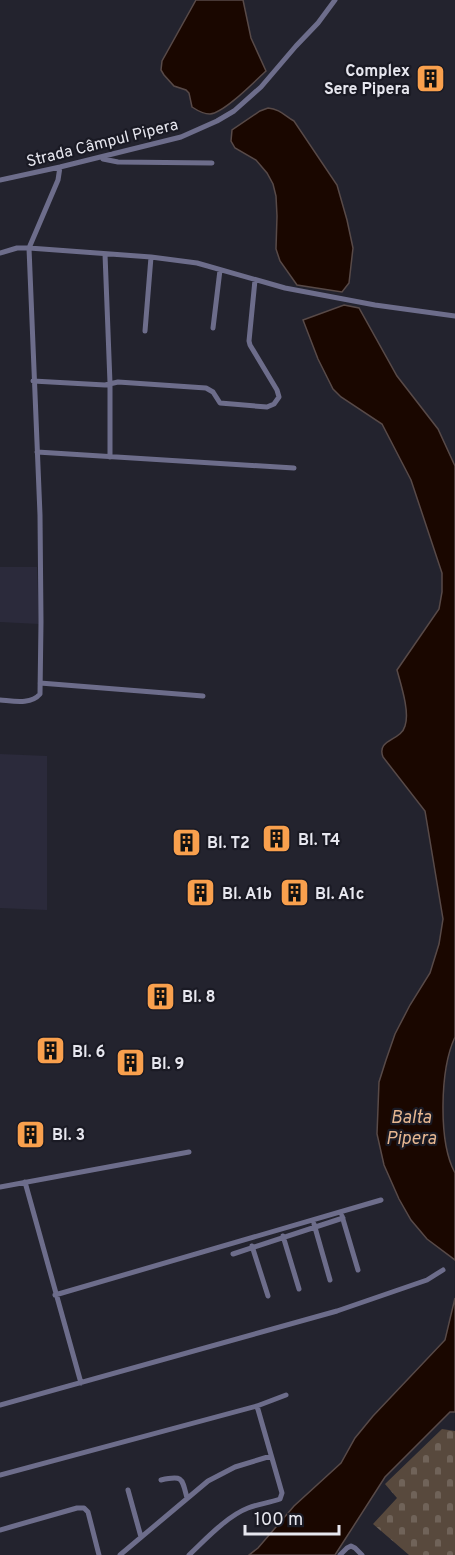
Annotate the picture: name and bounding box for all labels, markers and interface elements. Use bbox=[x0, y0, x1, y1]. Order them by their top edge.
place label: Complex Sere Pipera bbox=[324, 62, 410, 100]
building icon: Complex Sere Pipera bbox=[415, 63, 447, 95]
street label: Strada Câmpul Pipera bbox=[25, 115, 180, 172]
building icon: Bl. T4 bbox=[261, 823, 293, 855]
building icon: Bl. T2 bbox=[170, 826, 202, 858]
place label: Bl. T4 bbox=[298, 831, 340, 851]
place label: Bl. T2 bbox=[207, 834, 250, 854]
building icon: Bl. A1b bbox=[185, 877, 217, 909]
building icon: Bl. A1c bbox=[278, 877, 310, 909]
place label: Bl. A1b bbox=[222, 885, 272, 905]
place label: Bl. A1c bbox=[315, 885, 364, 905]
building icon: Bl. 8 bbox=[145, 980, 177, 1012]
place label: Bl. 8 bbox=[182, 988, 216, 1008]
building icon: Bl. 6 bbox=[35, 1035, 67, 1067]
place label: Bl. 6 bbox=[72, 1043, 105, 1063]
building icon: Bl. 9 bbox=[114, 1047, 146, 1079]
place label: Bl. 9 bbox=[151, 1055, 184, 1075]
water label: Balta Pipera bbox=[386, 1107, 437, 1151]
building icon: Bl. 3 bbox=[15, 1118, 47, 1150]
place label: Bl. 3 bbox=[52, 1126, 85, 1146]
scale bar bbox=[245, 1498, 340, 1536]
text: 100 m bbox=[254, 1509, 303, 1532]

